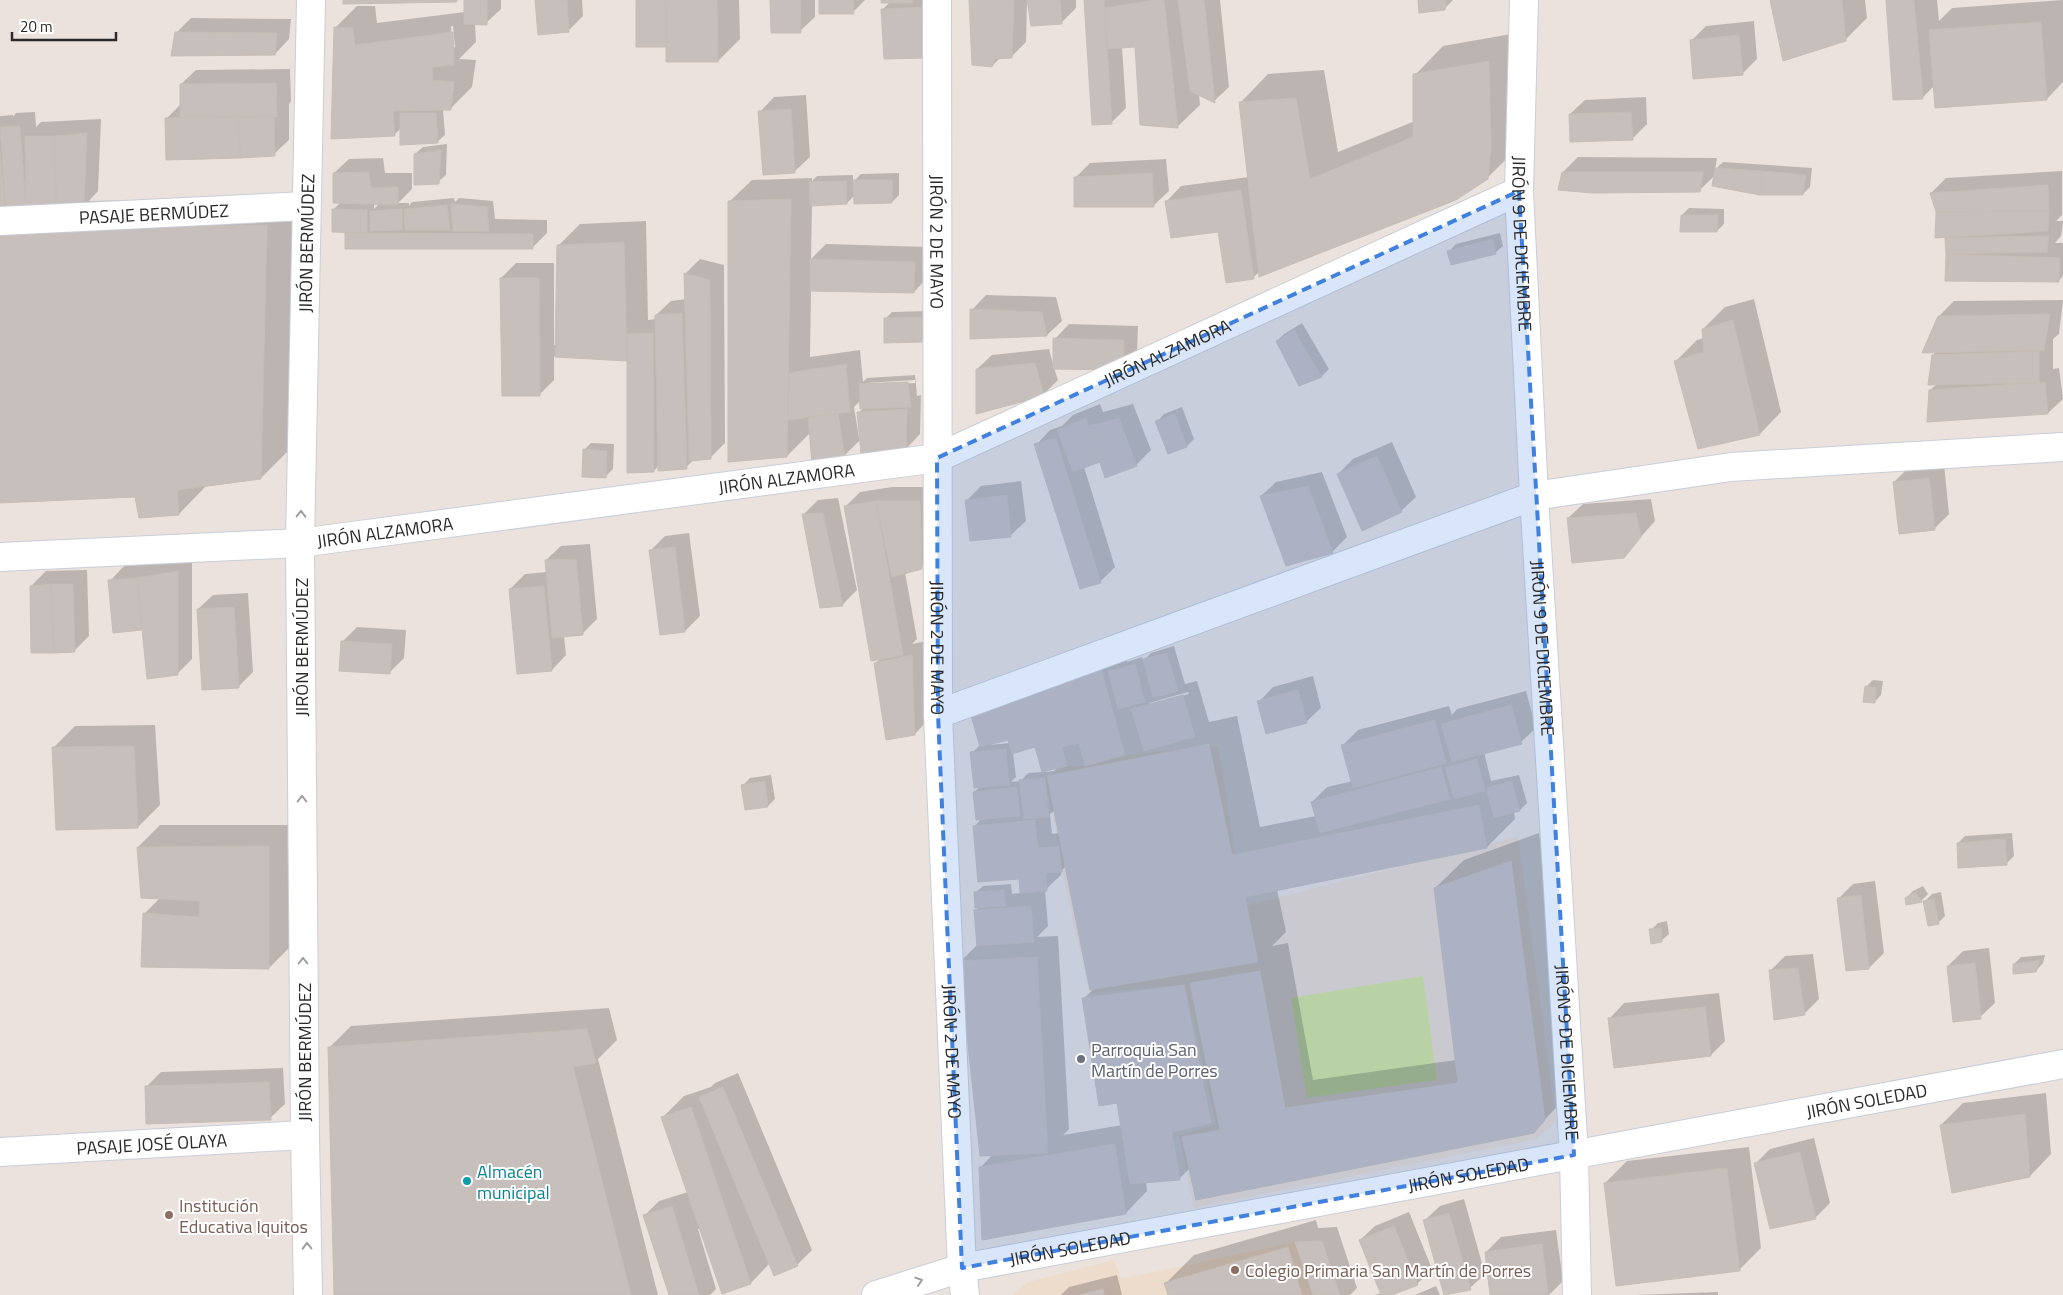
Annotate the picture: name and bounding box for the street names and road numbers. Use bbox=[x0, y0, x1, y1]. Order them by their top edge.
street label: JIRÓN 9 DE DICIEMBRE bbox=[1505, 156, 1539, 332]
street label: JIRÓN BERMÚDEZ bbox=[291, 173, 321, 313]
street label: JIRÓN 2 DE MAYO bbox=[924, 175, 951, 309]
street label: PASAJE BERMÚDEZ bbox=[78, 196, 230, 231]
street label: JIRÓN ALZAMORA bbox=[1099, 312, 1235, 393]
street label: JIRÓN ALZAMORA bbox=[717, 456, 856, 501]
street label: JIRÓN ALZAMORA bbox=[315, 509, 455, 554]
street label: JIRÓN 9 DE DICIEMBRE bbox=[1524, 560, 1562, 737]
street label: JIRÓN BERMÚDEZ bbox=[288, 578, 315, 716]
street label: JIRÓN 2 DE MAYO bbox=[924, 581, 952, 715]
street label: JIRÓN 9 DE DICIEMBRE bbox=[1549, 964, 1587, 1141]
street label: JIRÓN BERMÚDEZ bbox=[291, 983, 318, 1121]
street label: JIRÓN 2 DE MAYO bbox=[936, 984, 969, 1119]
street label: JIRÓN SOLEDAD bbox=[1804, 1076, 1929, 1125]
street label: PASAJE JOSÉ OLAYA bbox=[76, 1126, 228, 1161]
street label: JIRÓN SOLEDAD bbox=[1405, 1150, 1531, 1199]
street label: JIRÓN SOLEDAD bbox=[1007, 1224, 1133, 1272]

